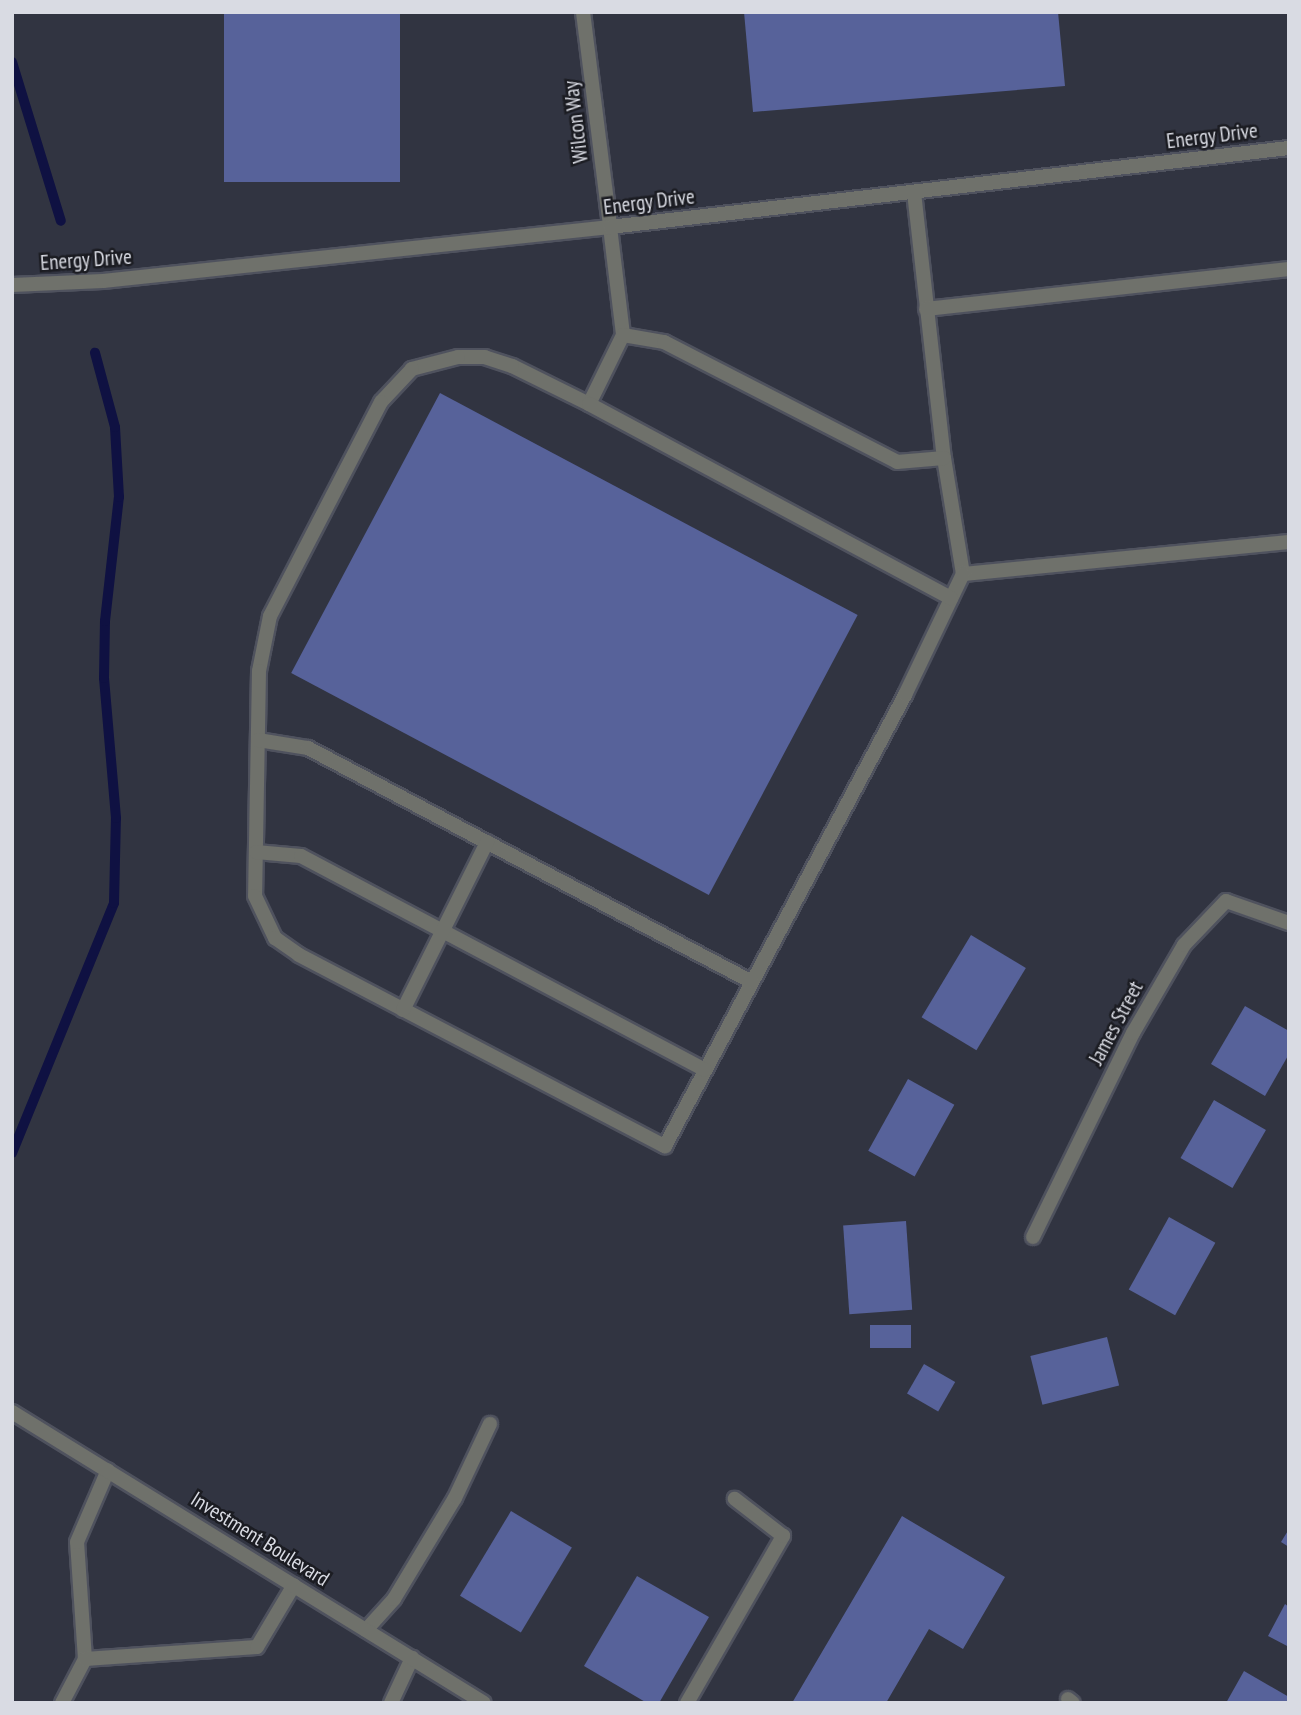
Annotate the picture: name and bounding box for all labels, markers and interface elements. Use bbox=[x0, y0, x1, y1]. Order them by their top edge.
street label: Wilcon Way bbox=[558, 79, 594, 165]
street label: Energy Drive bbox=[1165, 118, 1259, 154]
street label: Energy Drive bbox=[602, 184, 696, 220]
street label: Energy Drive bbox=[39, 244, 133, 276]
street label: James Street bbox=[1084, 977, 1148, 1069]
street label: Investment Boulevard bbox=[186, 1486, 334, 1592]

